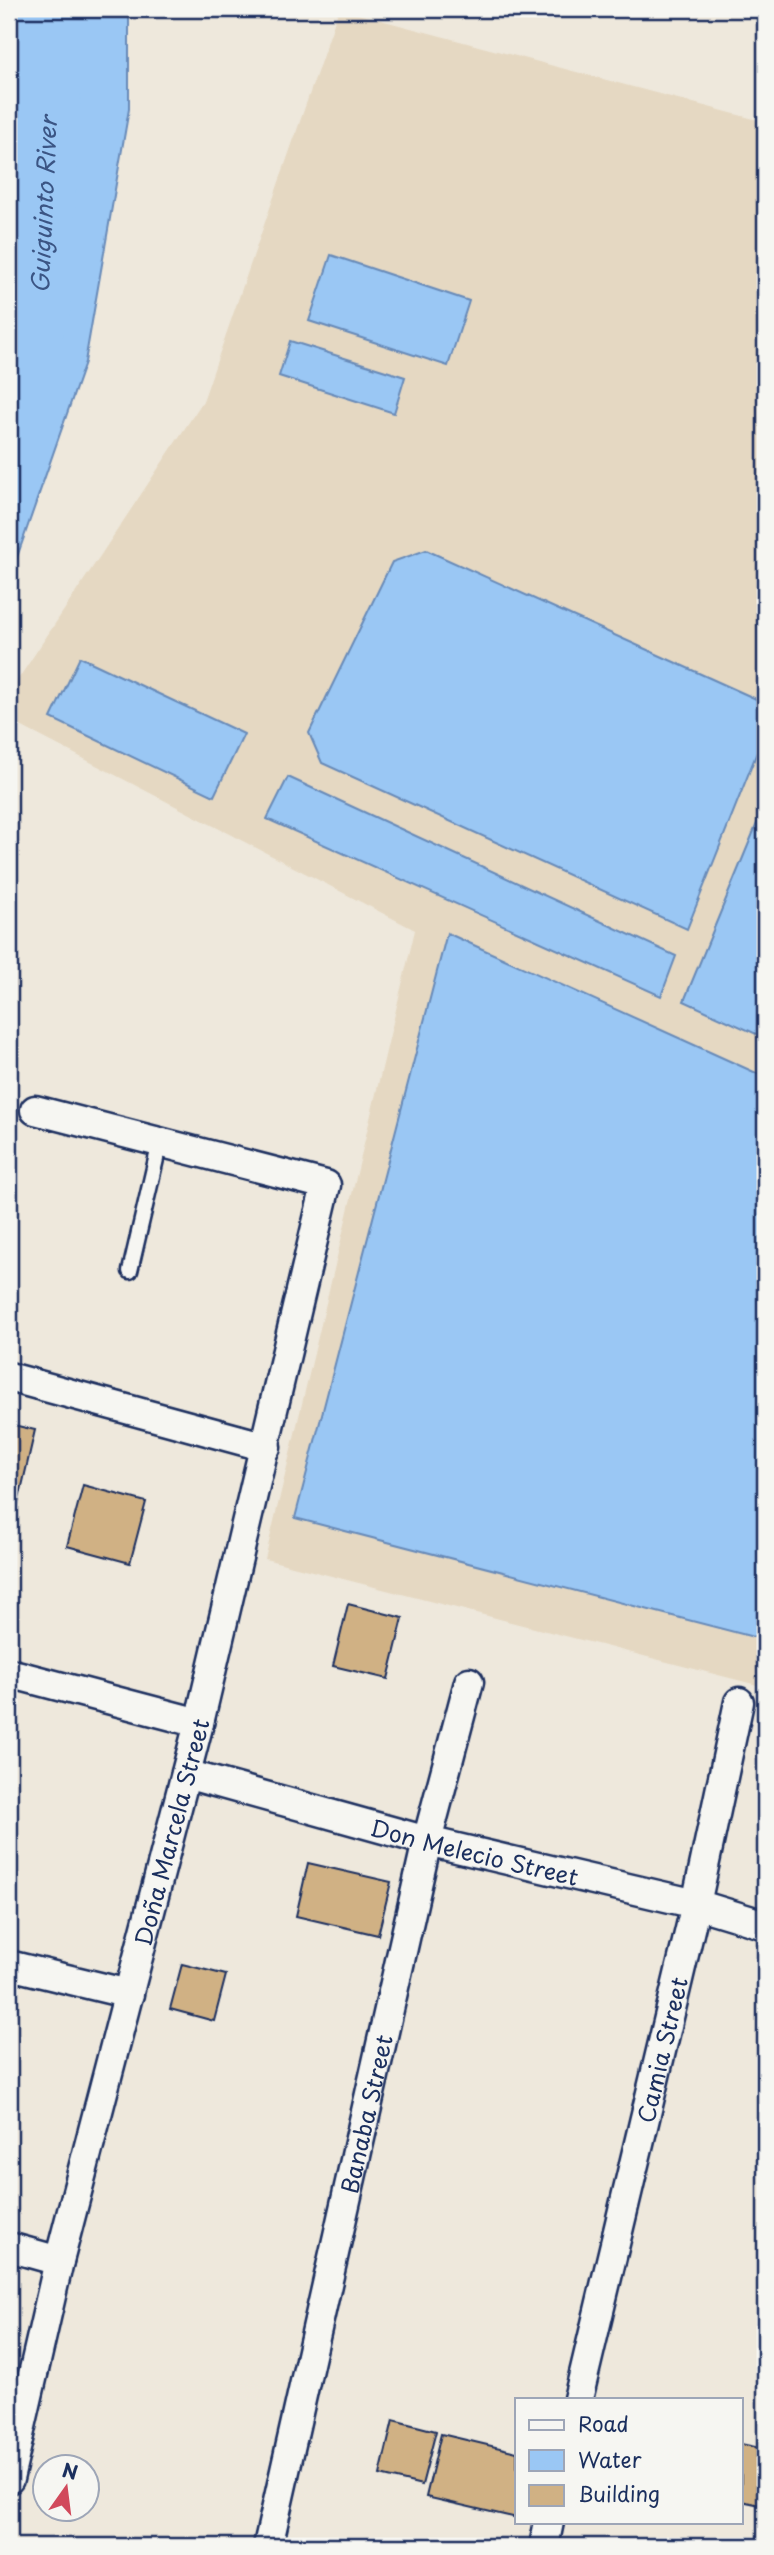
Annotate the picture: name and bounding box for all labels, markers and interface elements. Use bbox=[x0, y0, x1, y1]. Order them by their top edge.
water label: Guiguinto River bbox=[21, 112, 65, 294]
street label: Doña Marcela Street bbox=[124, 1714, 217, 1950]
street label: Don Melecio Street bbox=[367, 1809, 582, 1893]
street label: Camia Street bbox=[627, 1973, 696, 2126]
street label: Banaba Street bbox=[331, 2031, 400, 2197]
legend bbox=[515, 2398, 742, 2524]
text: Road bbox=[578, 2407, 629, 2439]
text: Water bbox=[578, 2443, 642, 2475]
north arrow bbox=[32, 2454, 102, 2524]
text: N bbox=[60, 2455, 81, 2486]
text: Building bbox=[578, 2477, 660, 2509]

